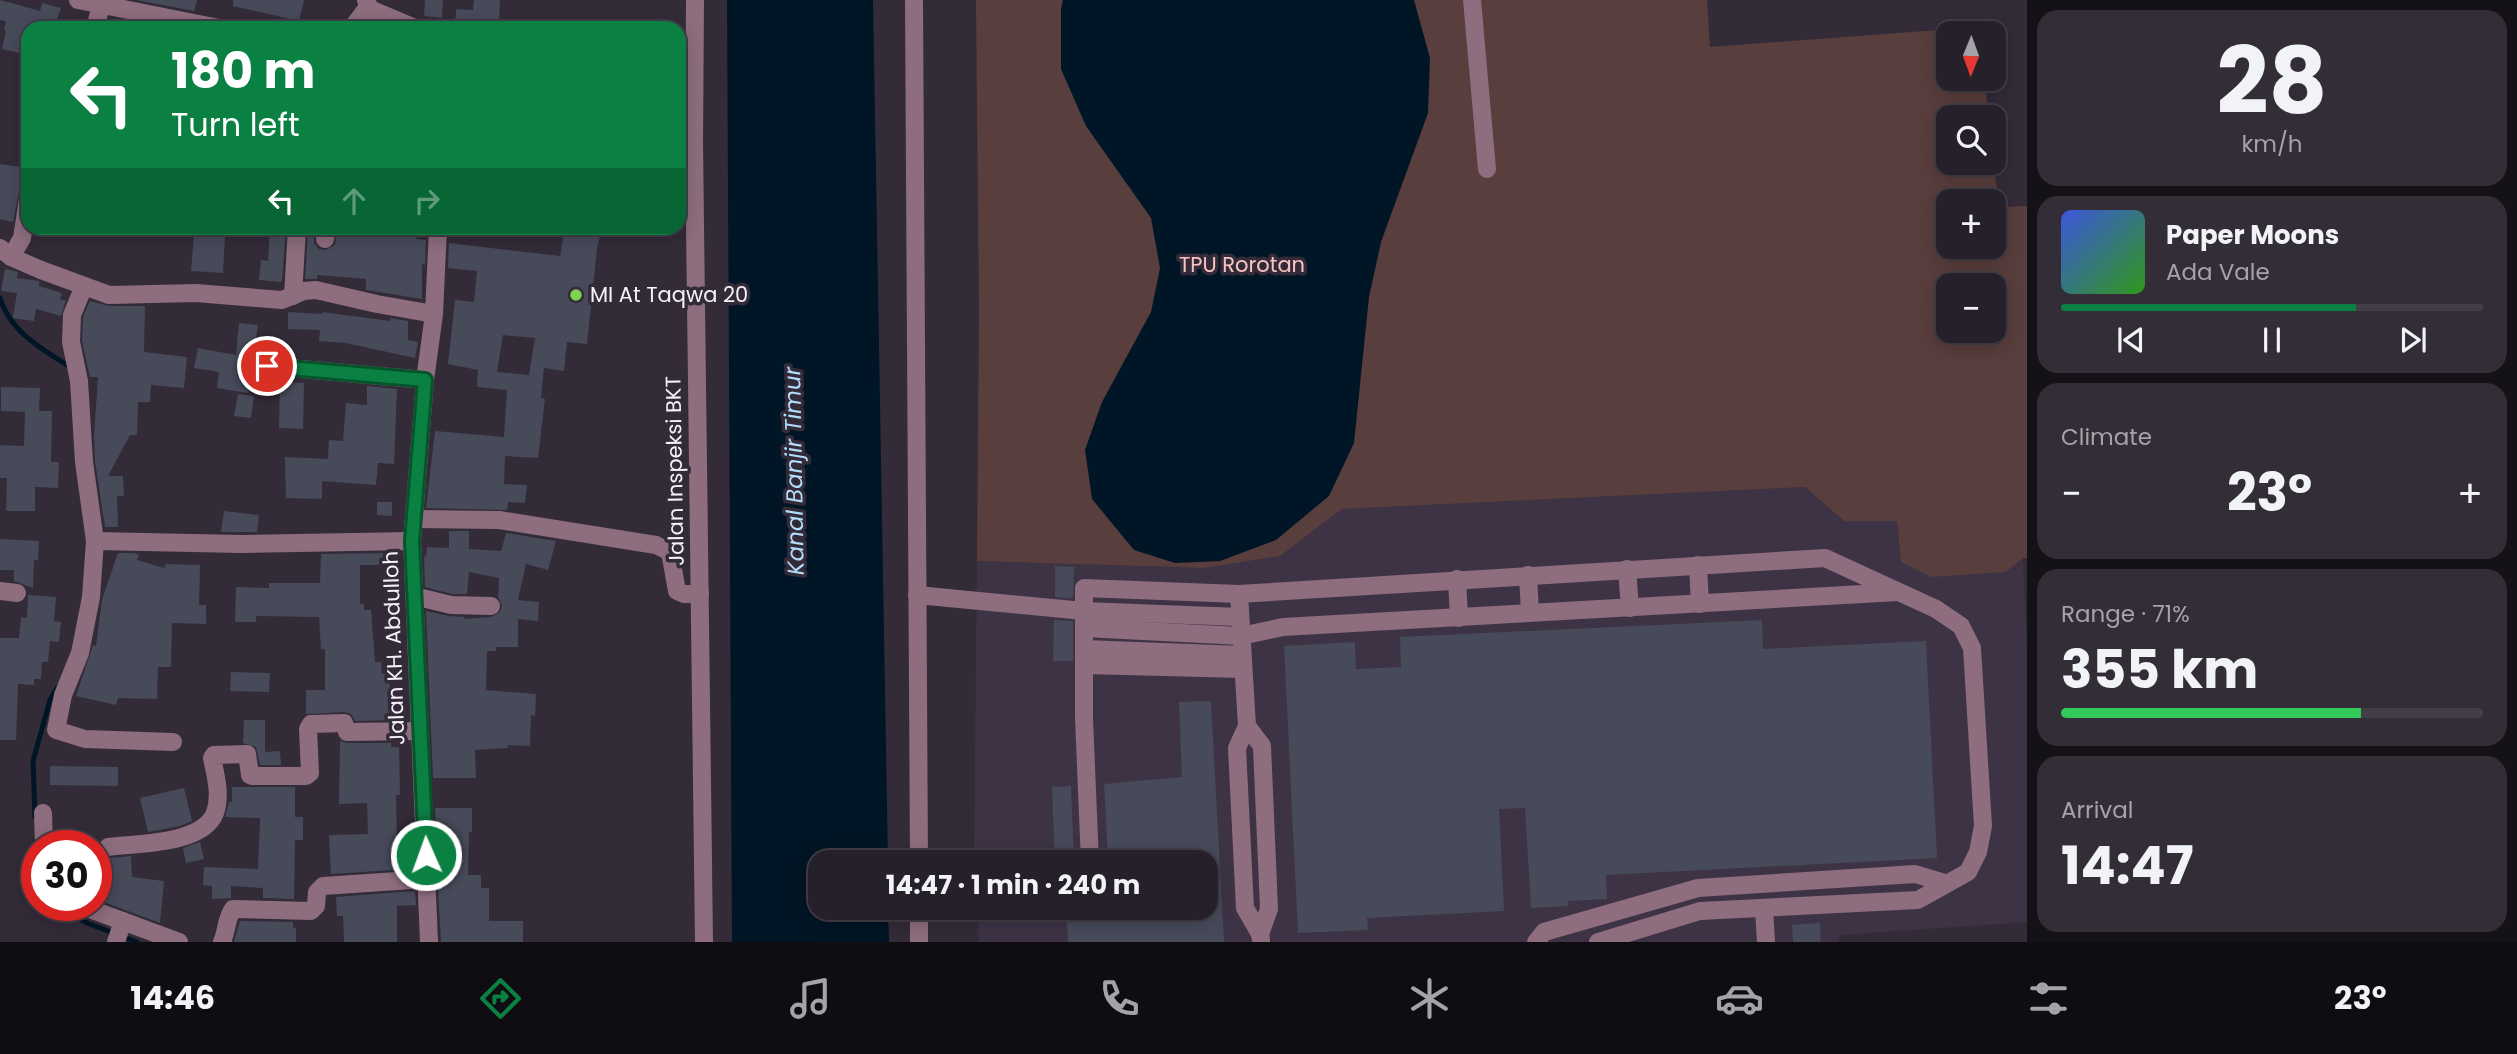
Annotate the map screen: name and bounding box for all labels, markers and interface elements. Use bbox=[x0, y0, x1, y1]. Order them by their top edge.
text: 28 bbox=[2217, 17, 2327, 145]
north arrow bbox=[1936, 21, 2006, 91]
map controls bbox=[1936, 21, 2006, 343]
text: 180 m bbox=[171, 37, 315, 105]
icon: left bbox=[56, 49, 147, 140]
text: Turn left bbox=[171, 102, 300, 147]
button: search bbox=[1936, 105, 2006, 175]
text: km/h bbox=[2241, 128, 2303, 160]
icon: left bbox=[262, 182, 300, 220]
icon: ahead bbox=[335, 182, 373, 220]
icon: right bbox=[408, 182, 446, 220]
button: + bbox=[1936, 189, 2006, 259]
text: Paper Moons bbox=[2166, 217, 2339, 253]
park label: TPU Rorotan bbox=[1179, 250, 1305, 279]
text: Ada Vale bbox=[2166, 256, 2270, 288]
button: − bbox=[1936, 273, 2006, 343]
place label: MI At Taqwa 20 bbox=[590, 280, 748, 309]
marker: MI At Taqwa 20 bbox=[568, 287, 584, 303]
icon: previous bbox=[2112, 321, 2150, 359]
icon: pause bbox=[2253, 321, 2291, 359]
icon: next bbox=[2394, 321, 2432, 359]
pin bbox=[237, 336, 297, 396]
icon: arrive bbox=[248, 347, 286, 385]
water label: Kanal Banjir Timur bbox=[776, 365, 812, 575]
street label: Jalan Inspeksi BKT bbox=[658, 376, 691, 566]
text: Climate bbox=[2061, 421, 2152, 453]
text: 23° bbox=[2227, 456, 2312, 529]
text: − bbox=[2061, 467, 2082, 520]
text: + bbox=[2457, 467, 2483, 520]
street label: Jalan KH. Abdulloh bbox=[376, 551, 411, 745]
text: Range · 71% bbox=[2061, 598, 2190, 630]
text: 355 km bbox=[2061, 633, 2258, 706]
text: Arrival bbox=[2061, 794, 2133, 826]
position arrow bbox=[389, 818, 463, 892]
text: 14:47 bbox=[2061, 829, 2194, 902]
speed limit sign: 30 bbox=[21, 830, 112, 921]
text: 14:47 · 1 min · 240 m bbox=[886, 867, 1140, 903]
icon: directions bbox=[476, 974, 525, 1023]
icon: music bbox=[786, 974, 835, 1023]
icon: phone bbox=[1095, 974, 1144, 1023]
icon: climate bbox=[1405, 974, 1454, 1023]
icon: car bbox=[1715, 974, 1764, 1023]
icon: filters bbox=[2024, 974, 2073, 1023]
text: 14:46 bbox=[130, 975, 215, 1020]
text: 23° bbox=[2334, 975, 2387, 1020]

